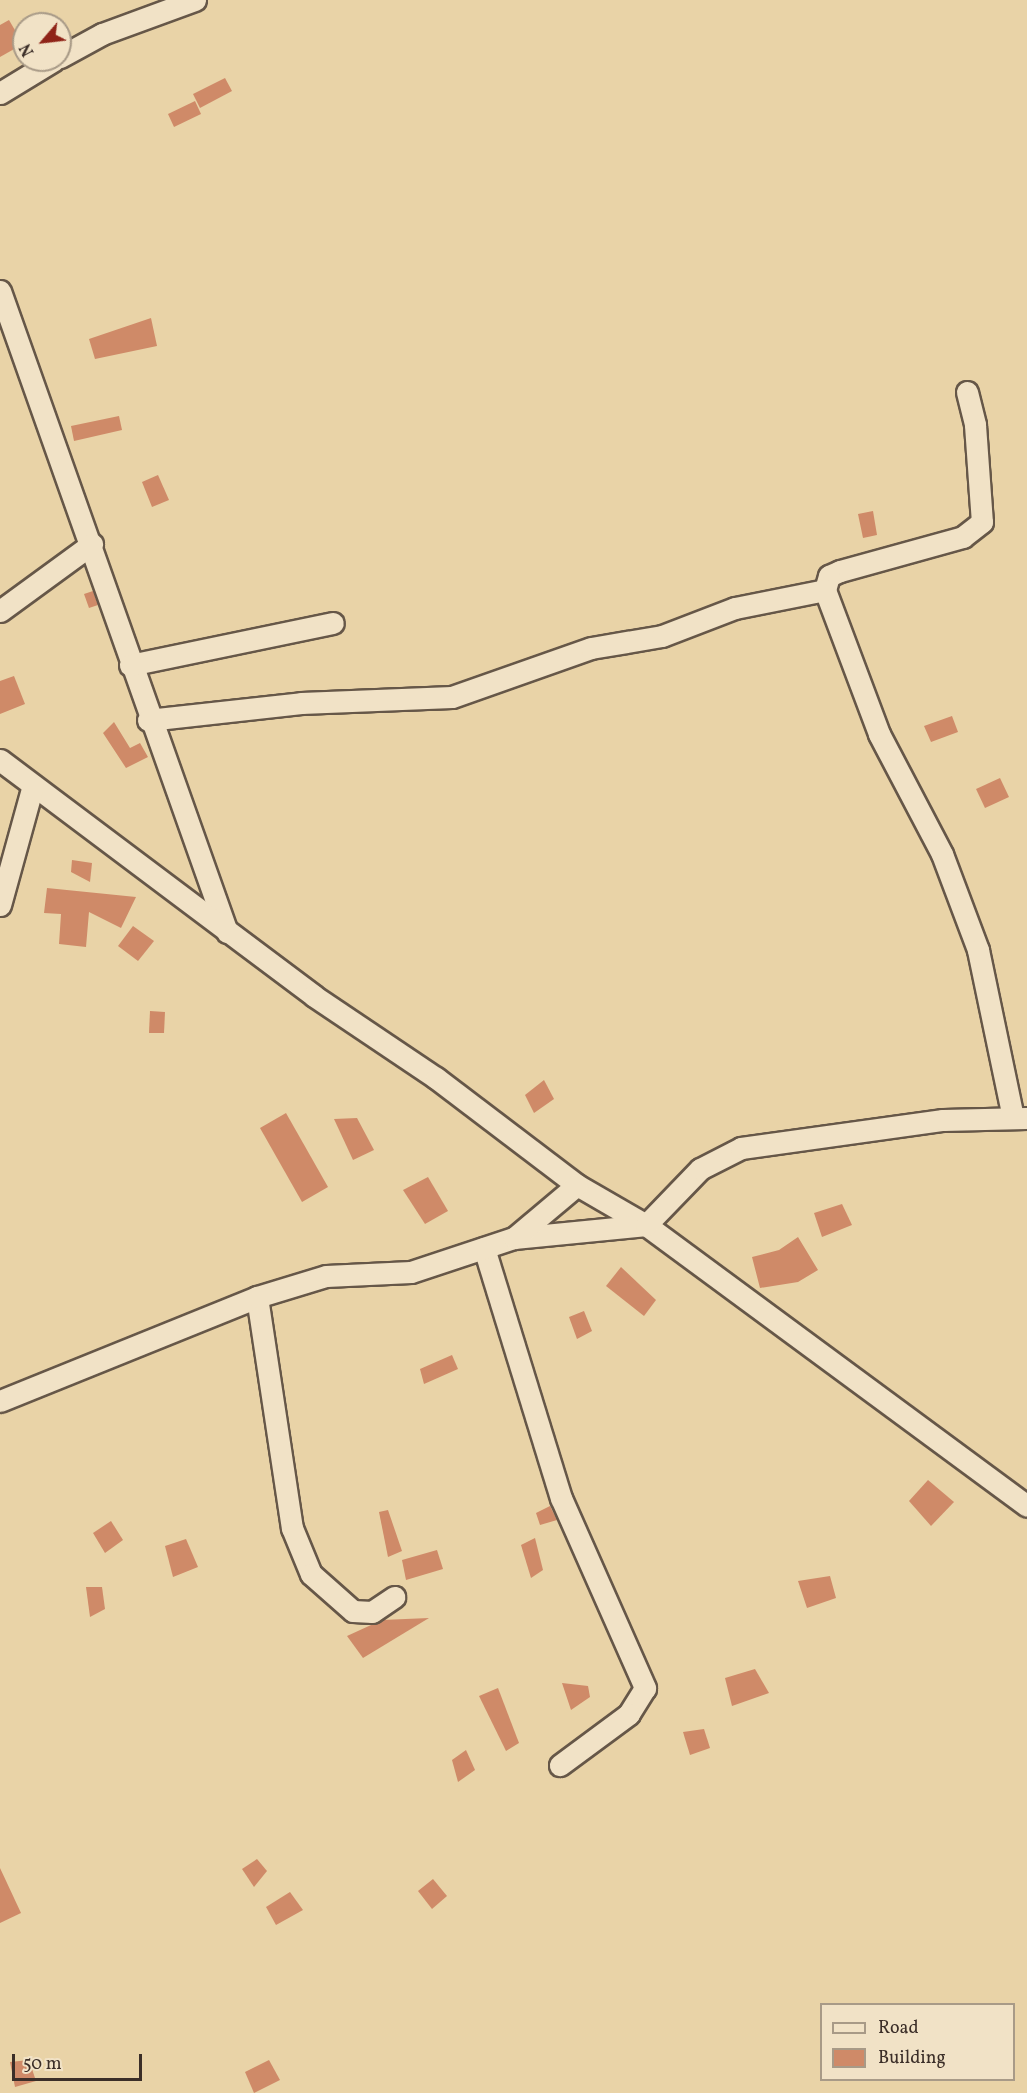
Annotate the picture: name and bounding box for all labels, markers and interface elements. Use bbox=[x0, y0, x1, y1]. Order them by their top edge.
north arrow bbox=[12, 12, 72, 72]
text: N bbox=[15, 39, 40, 60]
legend bbox=[820, 2003, 1015, 2081]
text: Road bbox=[878, 2016, 919, 2041]
scale bar bbox=[15, 2042, 146, 2080]
text: Building bbox=[878, 2046, 946, 2071]
text: 50 m bbox=[23, 2052, 62, 2077]

